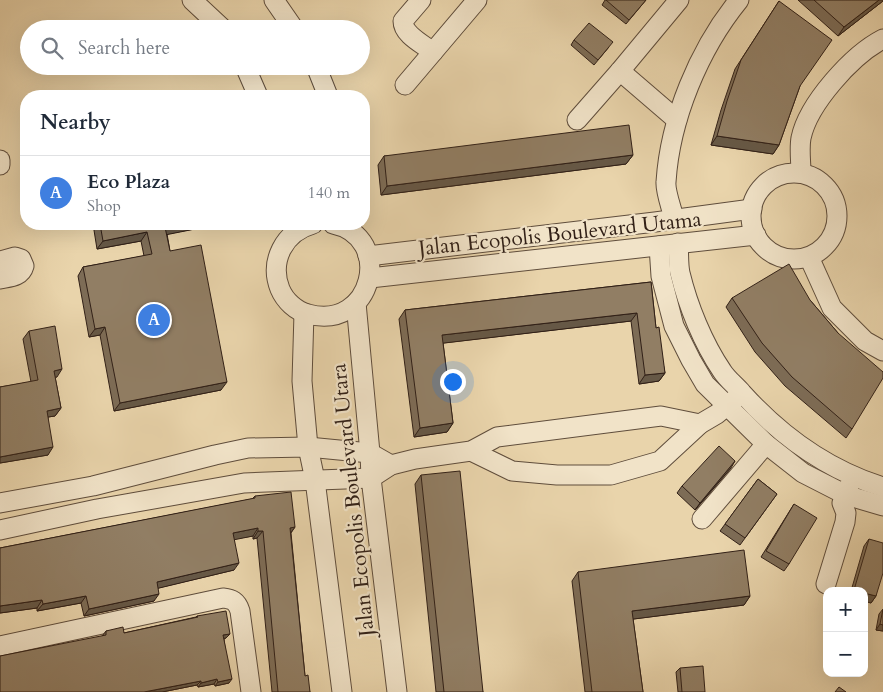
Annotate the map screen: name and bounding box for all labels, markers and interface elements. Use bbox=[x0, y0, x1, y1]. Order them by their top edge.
search box bbox=[20, 20, 370, 75]
icon: search bbox=[38, 34, 66, 62]
text: Search here bbox=[78, 35, 170, 61]
text: Nearby bbox=[40, 108, 111, 137]
text: Eco Plaza bbox=[87, 169, 170, 195]
text: A bbox=[50, 182, 62, 204]
text: 140 m bbox=[308, 182, 350, 204]
text: Shop bbox=[87, 195, 121, 217]
street label: Jalan Ecopolis Boulevard Utama bbox=[414, 205, 703, 264]
pin: A bbox=[138, 301, 170, 339]
street label: Jalan Ecopolis Boulevard Utara bbox=[324, 362, 382, 641]
your location bbox=[440, 369, 466, 395]
map controls bbox=[823, 587, 868, 677]
button: + bbox=[823, 587, 868, 632]
button: − bbox=[823, 632, 868, 677]

